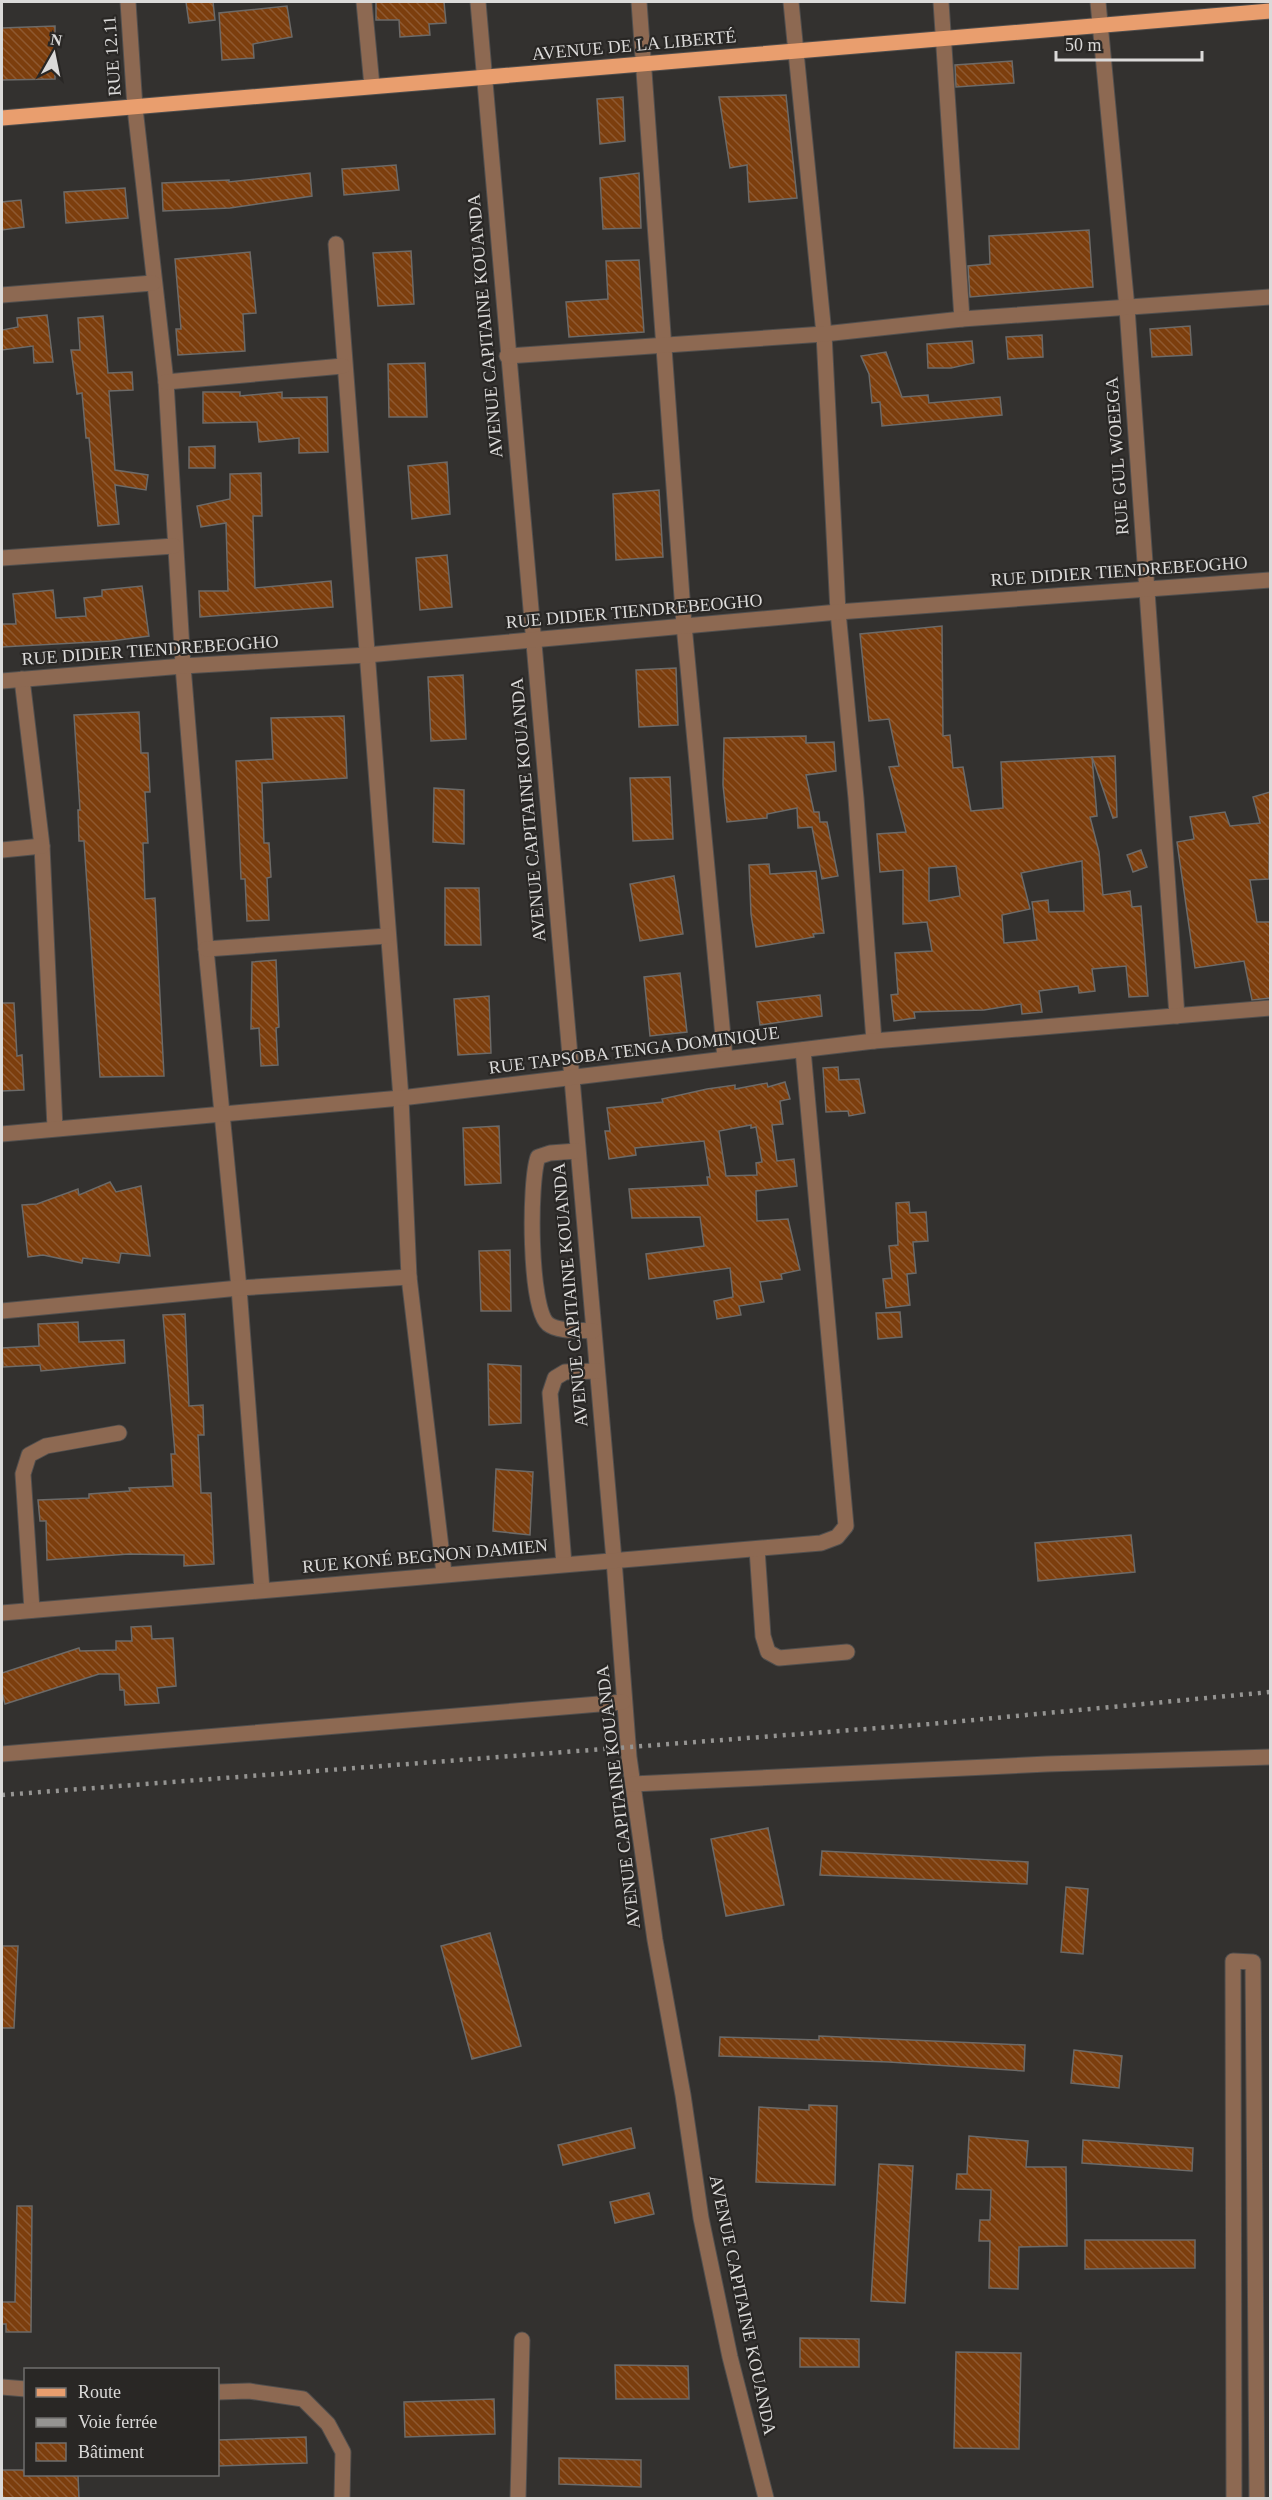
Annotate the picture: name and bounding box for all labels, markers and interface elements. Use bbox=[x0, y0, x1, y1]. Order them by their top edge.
street label: RUE 12.11 bbox=[99, 15, 125, 97]
north arrow bbox=[24, 24, 84, 84]
scale bar bbox=[1056, 24, 1202, 62]
street label: AVENUE DE LA LIBERTÉ bbox=[531, 25, 737, 64]
text: N bbox=[49, 30, 64, 49]
text: 50 m bbox=[1065, 35, 1102, 55]
street label: AVENUE CAPITAINE KOUANDA bbox=[463, 193, 507, 459]
street label: RUE GUL WOEEGA bbox=[1101, 376, 1133, 536]
street label: RUE DIDIER TIENDREBEOGHO bbox=[990, 552, 1248, 590]
street label: RUE DIDIER TIENDREBEOGHO bbox=[505, 590, 763, 632]
street label: RUE DIDIER TIENDREBEOGHO bbox=[21, 631, 279, 669]
street label: AVENUE CAPITAINE KOUANDA bbox=[506, 677, 550, 943]
street label: RUE TAPSOBA TENGA DOMINIQUE bbox=[488, 1022, 780, 1078]
street label: AVENUE CAPITAINE KOUANDA bbox=[548, 1162, 592, 1428]
street label: RUE KONÉ BEGNON DAMIEN bbox=[301, 1534, 549, 1577]
street label: AVENUE CAPITAINE KOUANDA bbox=[592, 1664, 644, 1930]
street label: AVENUE CAPITAINE KOUANDA bbox=[706, 2173, 780, 2437]
legend bbox=[24, 2368, 219, 2476]
text: Route bbox=[78, 2382, 121, 2402]
text: Voie ferrée bbox=[78, 2412, 157, 2432]
text: Bâtiment bbox=[78, 2442, 144, 2462]

